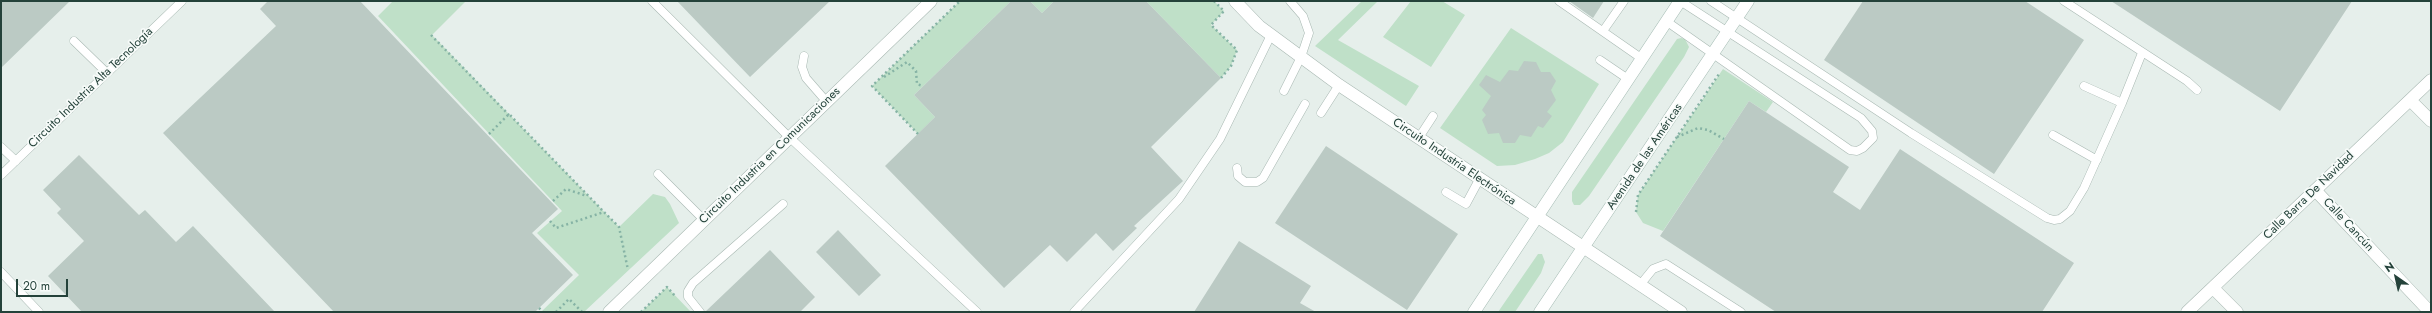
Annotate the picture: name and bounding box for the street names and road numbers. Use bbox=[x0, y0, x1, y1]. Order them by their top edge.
street label: Circuito Industria Alta Tecnología bbox=[26, 25, 156, 151]
street label: Circuito Industria en Comunicaciones bbox=[697, 85, 843, 227]
street label: Avenida de las Américas bbox=[1604, 101, 1686, 213]
street label: Circuito Industria Electrónica bbox=[1390, 115, 1518, 209]
street label: Calle Barra De Navidad bbox=[2261, 149, 2357, 243]
street label: Calle Cancún bbox=[2320, 195, 2376, 255]

